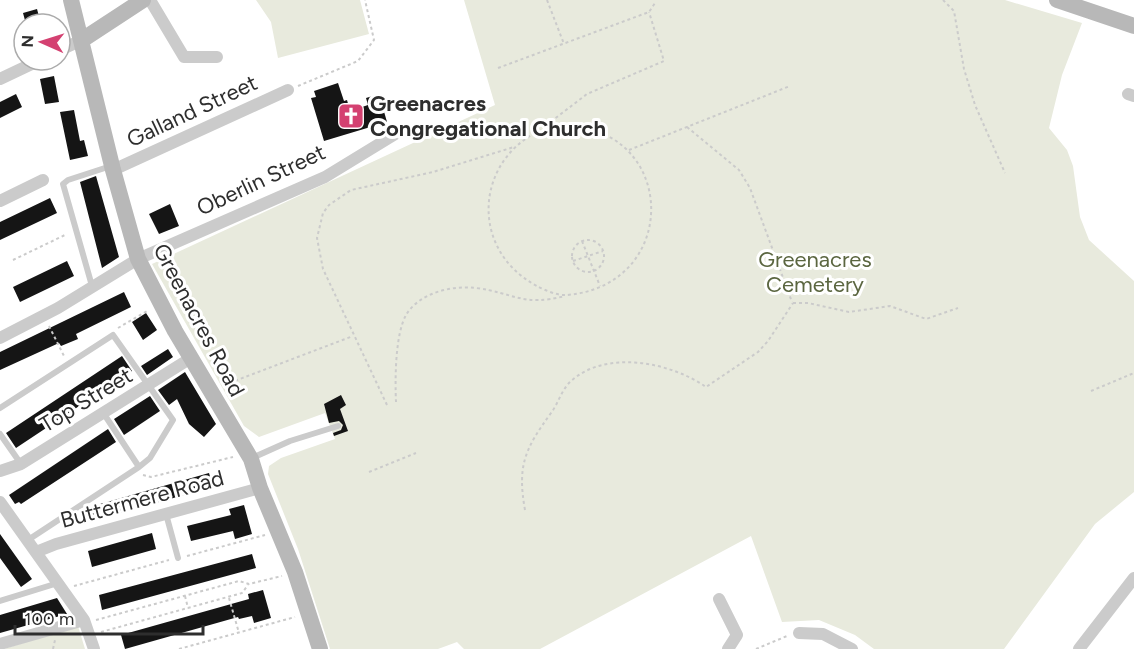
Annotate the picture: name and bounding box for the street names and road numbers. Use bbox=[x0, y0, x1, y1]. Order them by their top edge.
street label: Galland Street bbox=[122, 69, 262, 153]
street label: Oberlin Street bbox=[192, 138, 330, 222]
street label: Greenacres Road bbox=[147, 239, 251, 401]
street label: Top Street bbox=[35, 362, 137, 438]
street label: Buttermere Road bbox=[57, 464, 227, 534]

